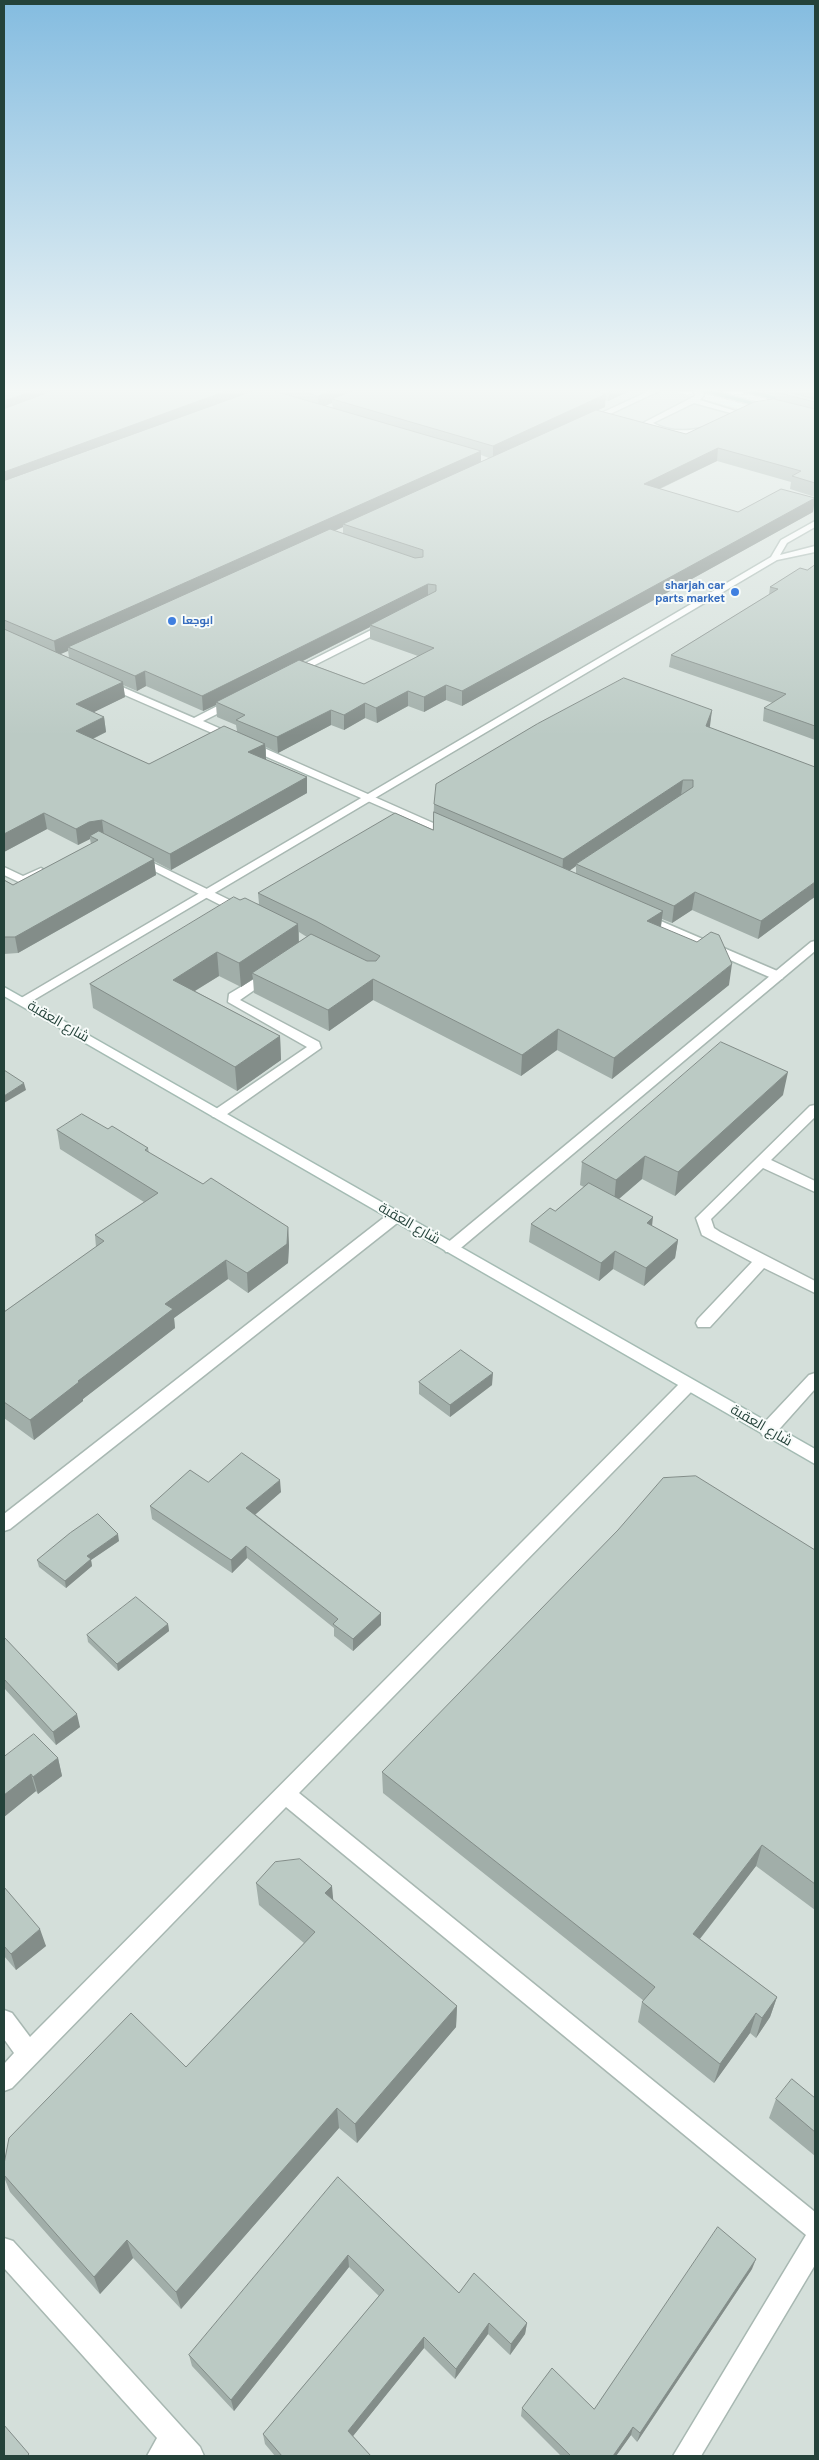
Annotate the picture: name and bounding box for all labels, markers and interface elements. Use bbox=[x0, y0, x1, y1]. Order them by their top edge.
place label: sharjah car parts market bbox=[655, 579, 725, 605]
marker: sharjah car parts market bbox=[729, 586, 741, 598]
place label: ابوجعا bbox=[182, 614, 213, 628]
marker: ابوجعا bbox=[166, 615, 178, 627]
street label: شارع العقبة bbox=[24, 998, 92, 1046]
street label: شارع العقبة bbox=[375, 1200, 443, 1248]
street label: شارع العقبة bbox=[727, 1402, 795, 1450]

